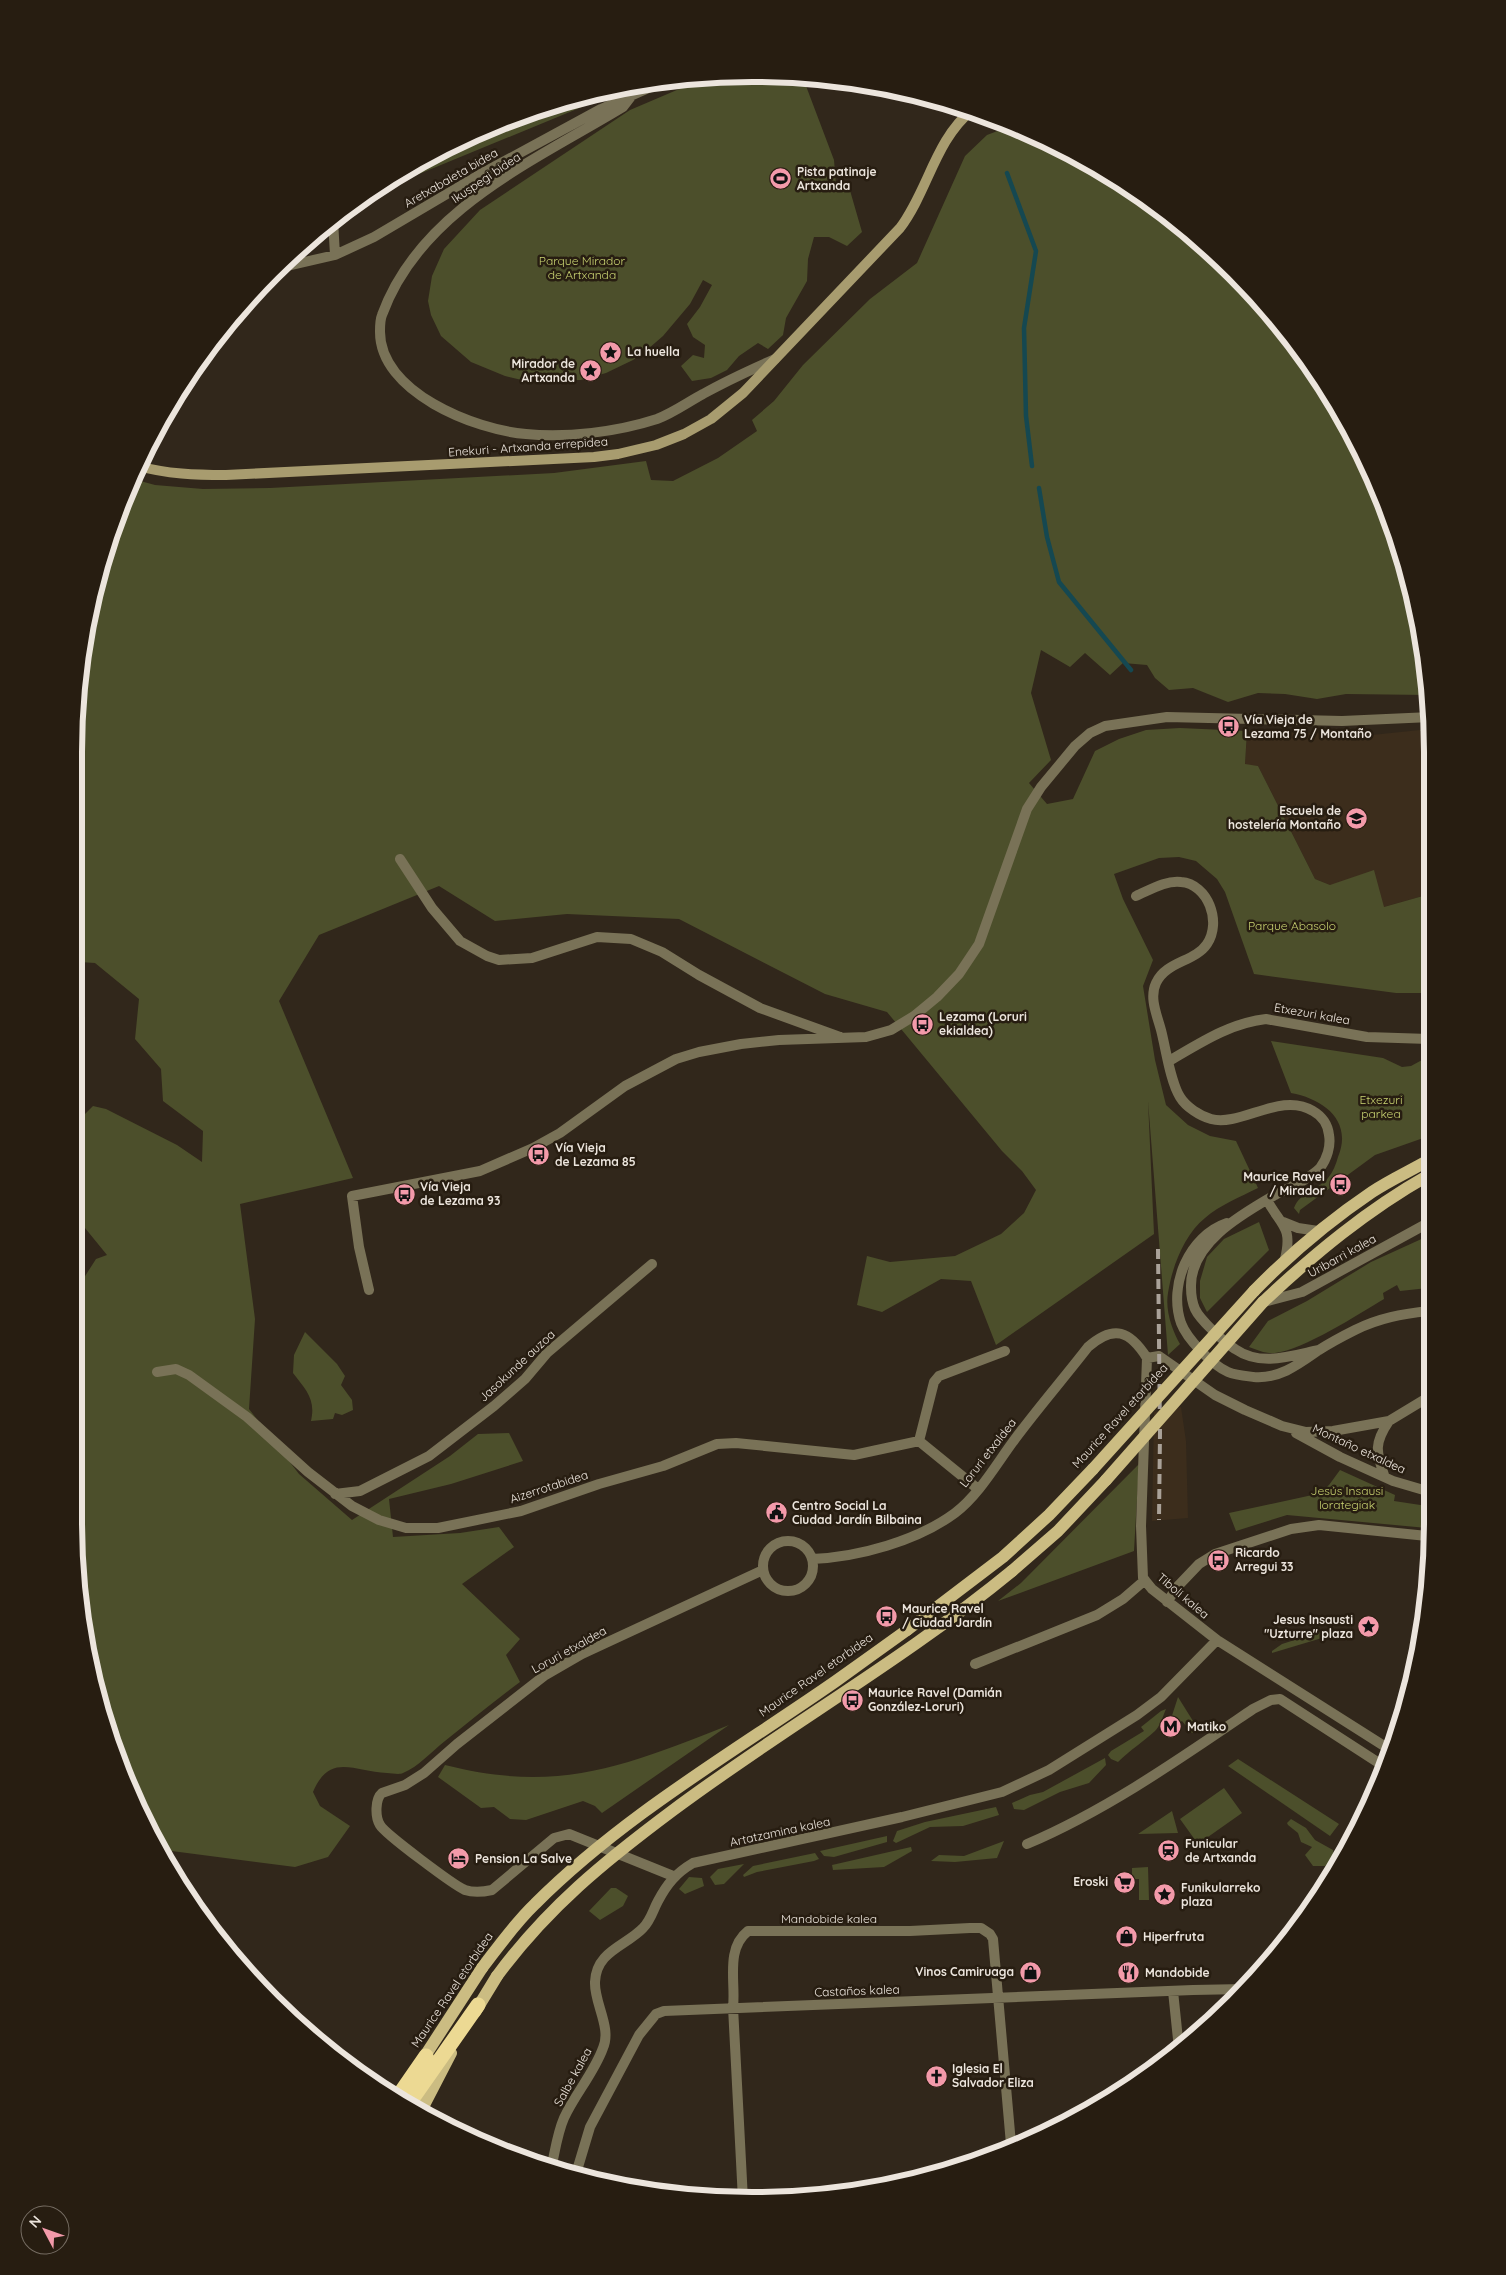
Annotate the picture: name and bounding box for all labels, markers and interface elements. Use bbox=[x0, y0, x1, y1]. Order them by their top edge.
street label: Aretxabaleta bidea bbox=[401, 145, 500, 211]
street label: Ikuspegi bidea bbox=[448, 149, 523, 206]
place label: Pista patinaje Artxanda bbox=[797, 164, 877, 193]
sports icon: Pista patinaje Artxanda bbox=[769, 167, 793, 191]
park label: Parque Mirador de Artxanda bbox=[539, 253, 626, 282]
place icon: La huella bbox=[599, 340, 623, 364]
place label: La huella bbox=[627, 344, 680, 359]
place label: Mirador de Artxanda bbox=[512, 356, 575, 385]
place icon: Mirador de Artxanda bbox=[579, 359, 603, 383]
street label: Enekuri - Artxanda errepidea bbox=[448, 433, 608, 460]
place label: Vía Vieja de Lezama 75 / Montaño bbox=[1244, 712, 1372, 741]
bus stop icon: Vía Vieja de Lezama 75 / Montaño bbox=[1216, 715, 1240, 739]
place label: Escuela de hostelería Montaño bbox=[1228, 803, 1342, 832]
school or university icon: Escuela de hostelería Montaño bbox=[1345, 806, 1369, 830]
park label: Parque Abasolo bbox=[1248, 918, 1336, 933]
street label: Etxezuri kalea bbox=[1273, 999, 1351, 1028]
place label: Lezama (Loruri ekialdea) bbox=[939, 1009, 1027, 1038]
bus stop icon: Lezama (Loruri ekialdea) bbox=[911, 1012, 935, 1036]
park label: Etxezuri parkea bbox=[1359, 1092, 1403, 1121]
place label: Vía Vieja de Lezama 85 bbox=[555, 1140, 636, 1169]
bus stop icon: Vía Vieja de Lezama 85 bbox=[527, 1143, 551, 1167]
place label: Maurice Ravel / Mirador bbox=[1243, 1169, 1325, 1198]
bus stop icon: Maurice Ravel / Mirador bbox=[1329, 1172, 1353, 1196]
place label: Vía Vieja de Lezama 93 bbox=[420, 1179, 500, 1208]
bus stop icon: Vía Vieja de Lezama 93 bbox=[392, 1182, 416, 1206]
street label: Uribarri kalea bbox=[1305, 1231, 1379, 1280]
street label: Jasokunde auzoa bbox=[475, 1327, 558, 1405]
street label: Maurice Ravel etorbidea bbox=[1069, 1360, 1171, 1471]
street label: Loruri etxaldea bbox=[956, 1415, 1019, 1490]
street label: Montaño etxaldea bbox=[1310, 1420, 1408, 1477]
street label: Aizerrotabidea bbox=[508, 1467, 590, 1506]
park label: Jesús Insausi lorategiak bbox=[1311, 1483, 1383, 1512]
place label: Centro Social La Ciudad Jardín Bilbaina bbox=[792, 1498, 922, 1527]
public building icon: Centro Social La Ciudad Jardín Bilbaina bbox=[764, 1501, 788, 1525]
place label: Ricardo Arregui 33 bbox=[1235, 1545, 1294, 1574]
bus stop icon: Ricardo Arregui 33 bbox=[1207, 1548, 1231, 1572]
street label: Tiboli kalea bbox=[1154, 1570, 1212, 1622]
place label: Maurice Ravel / Ciudad Jardín bbox=[902, 1601, 992, 1630]
bus stop icon: Maurice Ravel / Ciudad Jardín bbox=[874, 1604, 898, 1628]
place label: Jesus Insausti "Uzturre" plaza bbox=[1264, 1612, 1353, 1641]
place icon: Jesus Insausti "Uzturre" plaza bbox=[1357, 1615, 1381, 1639]
street label: Loruri etxaldea bbox=[529, 1623, 609, 1676]
street label: Maurice Ravel etorbidea bbox=[756, 1630, 876, 1720]
place label: Maurice Ravel (Damián González-Loruri) bbox=[868, 1685, 1002, 1714]
bus stop icon: Maurice Ravel (Damián González-Loruri) bbox=[840, 1688, 864, 1712]
metro station icon: Matiko bbox=[1159, 1715, 1183, 1739]
place label: Matiko bbox=[1187, 1719, 1227, 1734]
street label: Artatzamina kalea bbox=[728, 1814, 831, 1849]
place label: Funicular de Artxanda bbox=[1185, 1836, 1256, 1865]
station icon: Funicular de Artxanda bbox=[1157, 1839, 1181, 1863]
hotel icon: Pension La Salve bbox=[447, 1847, 471, 1871]
place label: Pension La Salve bbox=[475, 1851, 572, 1866]
supermarket icon: Eroski bbox=[1112, 1870, 1136, 1894]
place label: Eroski bbox=[1073, 1874, 1108, 1889]
place label: Funikularreko plaza bbox=[1181, 1880, 1261, 1909]
place icon: Funikularreko plaza bbox=[1153, 1883, 1177, 1907]
street label: Mandobide kalea bbox=[781, 1911, 877, 1926]
shop icon: Hiperfruta bbox=[1115, 1925, 1139, 1949]
street label: Maurice Ravel etorbidea bbox=[407, 1929, 496, 2050]
place label: Hiperfruta bbox=[1143, 1929, 1204, 1944]
shop icon: Vinos Camiruaga bbox=[1018, 1960, 1042, 1984]
restaurant icon: Mandobide bbox=[1117, 1961, 1141, 1985]
place label: Vinos Camiruaga bbox=[915, 1964, 1014, 1979]
place label: Mandobide bbox=[1145, 1965, 1210, 1980]
street label: Castaños kalea bbox=[814, 1982, 900, 1999]
street label: Salbe kalea bbox=[550, 2045, 595, 2109]
place label: Iglesia El Salvador Eliza bbox=[952, 2061, 1034, 2090]
church icon: Iglesia El Salvador Eliza bbox=[924, 2064, 948, 2088]
north arrow bbox=[20, 2205, 70, 2255]
text: N bbox=[25, 2212, 45, 2231]

